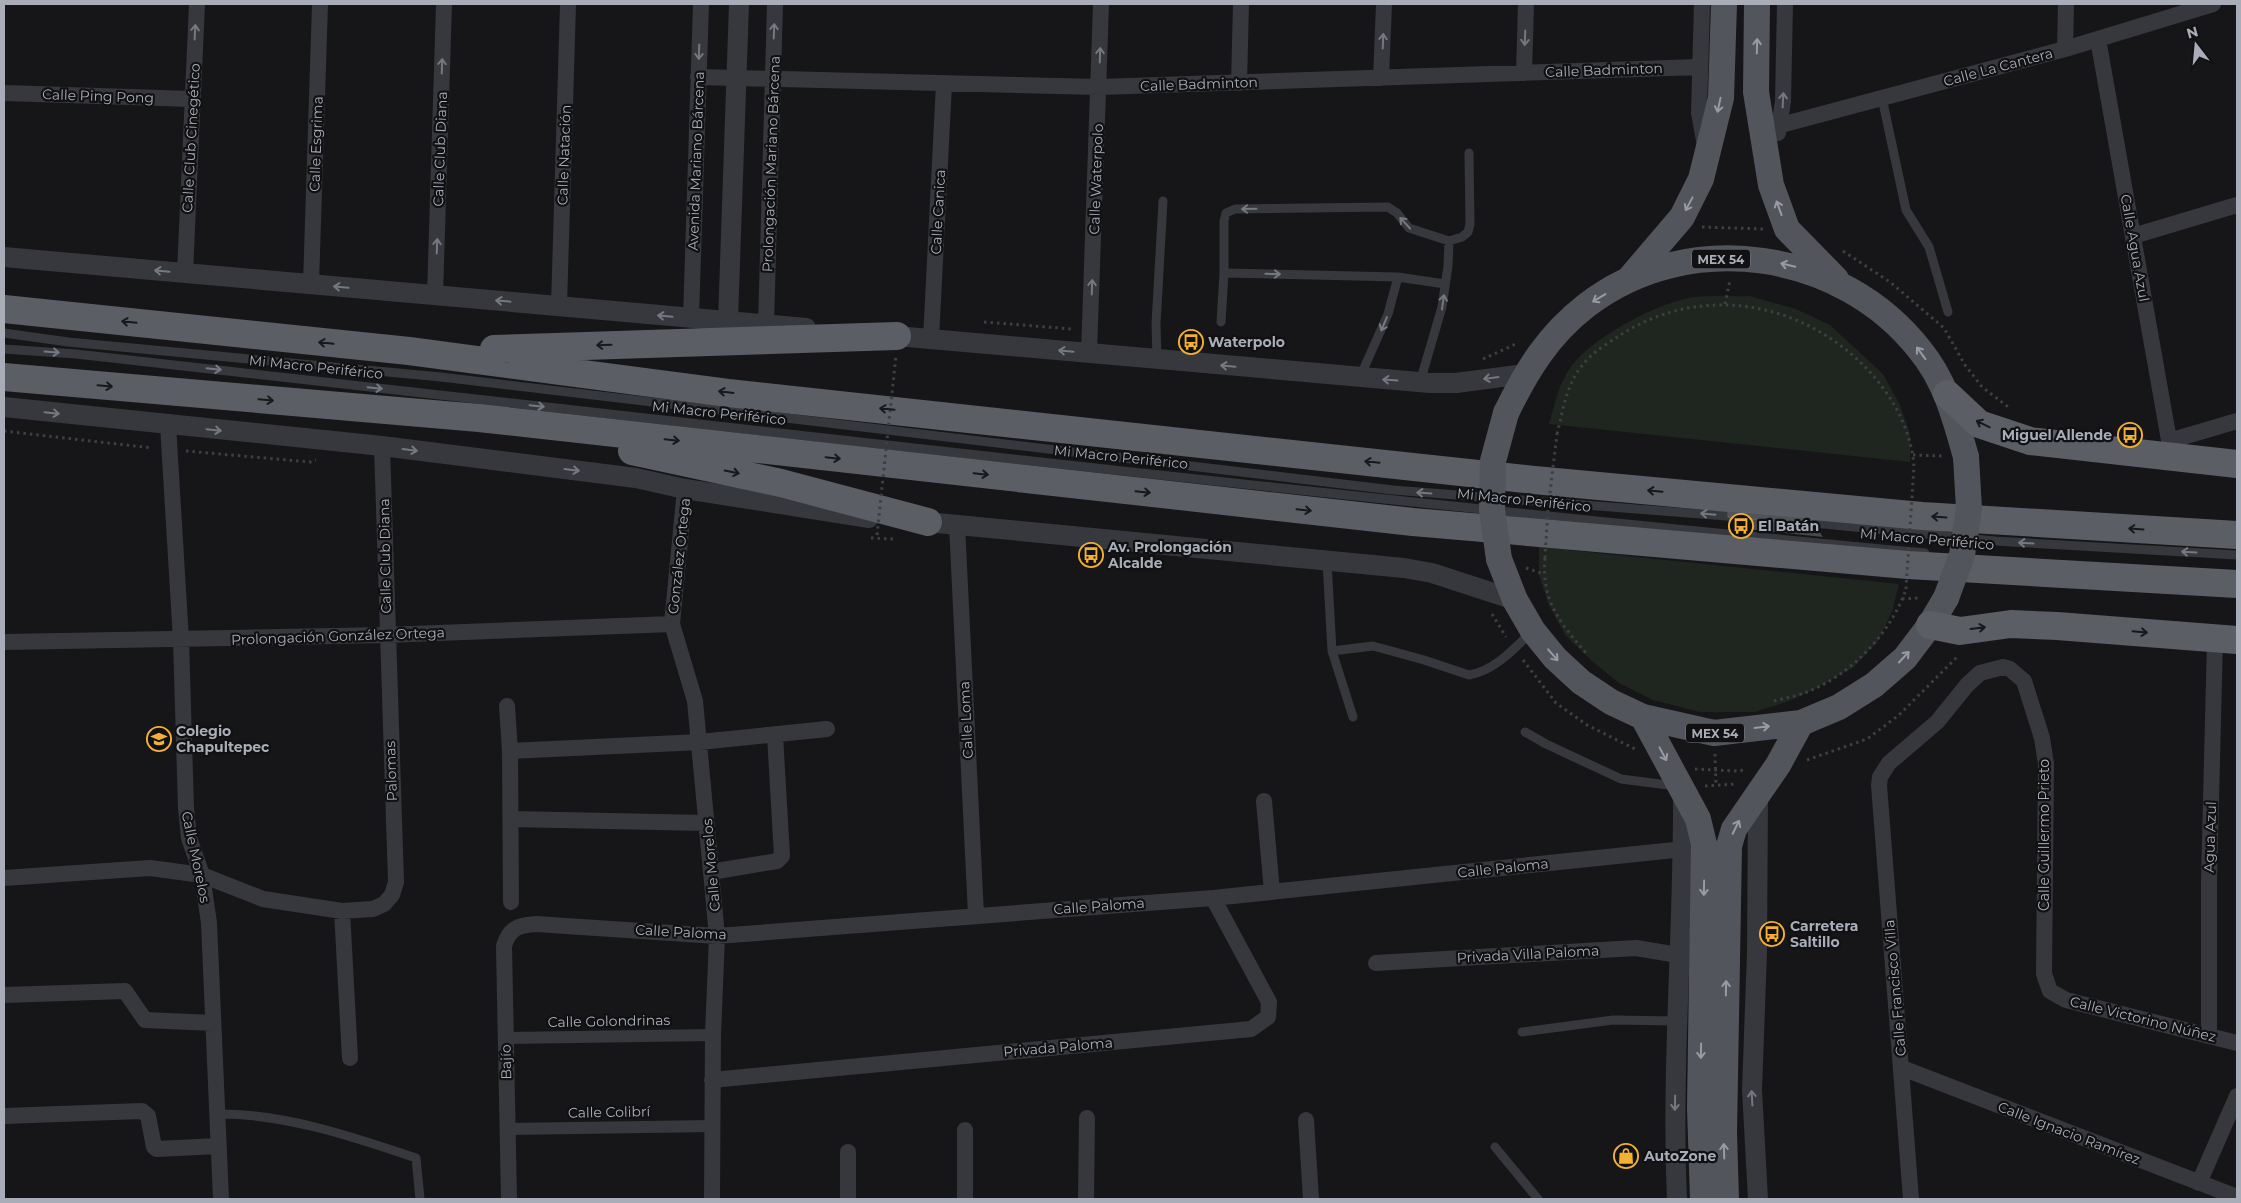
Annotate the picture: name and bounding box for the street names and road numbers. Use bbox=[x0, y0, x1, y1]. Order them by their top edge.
street label: Calle La Cantera bbox=[1941, 44, 2055, 90]
street label: Prolongación Mariano Bárcena bbox=[758, 55, 784, 273]
street label: Calle Badminton bbox=[1545, 59, 1663, 81]
street label: Calle Club Cinegético bbox=[178, 63, 204, 213]
street label: Avenida Mariano Bárcena bbox=[684, 71, 708, 251]
street label: Calle Badminton bbox=[1140, 73, 1258, 95]
street label: Calle Ping Pong bbox=[42, 85, 154, 107]
street label: Calle Club Diana bbox=[429, 91, 451, 207]
street label: Calle Esgrima bbox=[305, 96, 327, 192]
street label: Calle Natación bbox=[553, 104, 575, 206]
street label: Calle Waterpolo bbox=[1085, 123, 1107, 235]
street label: Calle Canica bbox=[927, 169, 949, 255]
street label: Calle Agua Azul bbox=[2117, 193, 2153, 303]
road number: MEX 54 bbox=[1692, 250, 1750, 268]
street label: Mi Macro Periférico bbox=[248, 351, 384, 383]
street label: Mi Macro Periférico bbox=[651, 397, 787, 429]
street label: Mi Macro Periférico bbox=[1053, 441, 1189, 473]
street label: Mi Macro Periférico bbox=[1456, 484, 1592, 516]
street label: González Ortega bbox=[664, 497, 694, 615]
street label: Calle Club Diana bbox=[375, 498, 395, 614]
street label: Mi Macro Periférico bbox=[1859, 524, 1995, 554]
street label: Prolongación González Ortega bbox=[231, 623, 445, 649]
street label: Calle Loma bbox=[955, 681, 977, 759]
road number: MEX 54 bbox=[1686, 724, 1744, 742]
street label: Palomas bbox=[381, 740, 401, 802]
street label: Calle Guillermo Prieto bbox=[2035, 759, 2053, 911]
street label: Agua Azul bbox=[2200, 801, 2220, 873]
street label: Calle Morelos bbox=[178, 810, 215, 905]
street label: Calle Morelos bbox=[698, 818, 724, 912]
street label: Calle Paloma bbox=[1457, 854, 1549, 882]
street label: Calle Paloma bbox=[1053, 894, 1145, 918]
street label: Calle Francisco Villa bbox=[1880, 919, 1910, 1057]
street label: Calle Paloma bbox=[635, 921, 727, 943]
street label: Privada Villa Paloma bbox=[1456, 941, 1600, 967]
street label: Calle Victorino Núñez bbox=[2068, 992, 2218, 1046]
street label: Calle Golondrinas bbox=[548, 1011, 671, 1031]
street label: Privada Paloma bbox=[1003, 1033, 1113, 1061]
street label: Bajío bbox=[497, 1044, 515, 1080]
street label: Calle Ignacio Ramírez bbox=[1995, 1098, 2143, 1168]
street label: Calle Colibrí bbox=[568, 1102, 652, 1122]

